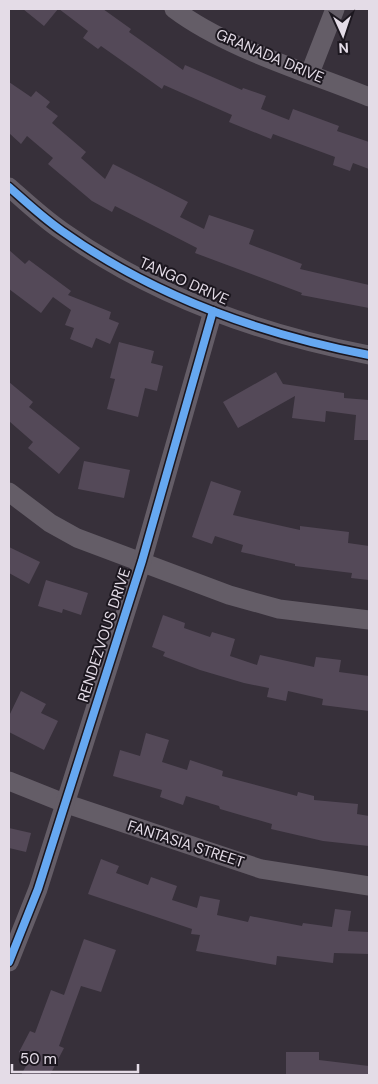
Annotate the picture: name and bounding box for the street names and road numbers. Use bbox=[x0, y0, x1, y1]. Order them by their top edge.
street label: GRANADA DRIVE bbox=[213, 24, 327, 88]
street label: TANGO DRIVE bbox=[136, 252, 232, 310]
street label: RENDEZVOUS DRIVE bbox=[73, 565, 135, 705]
street label: FANTASIA STREET bbox=[125, 816, 247, 872]

